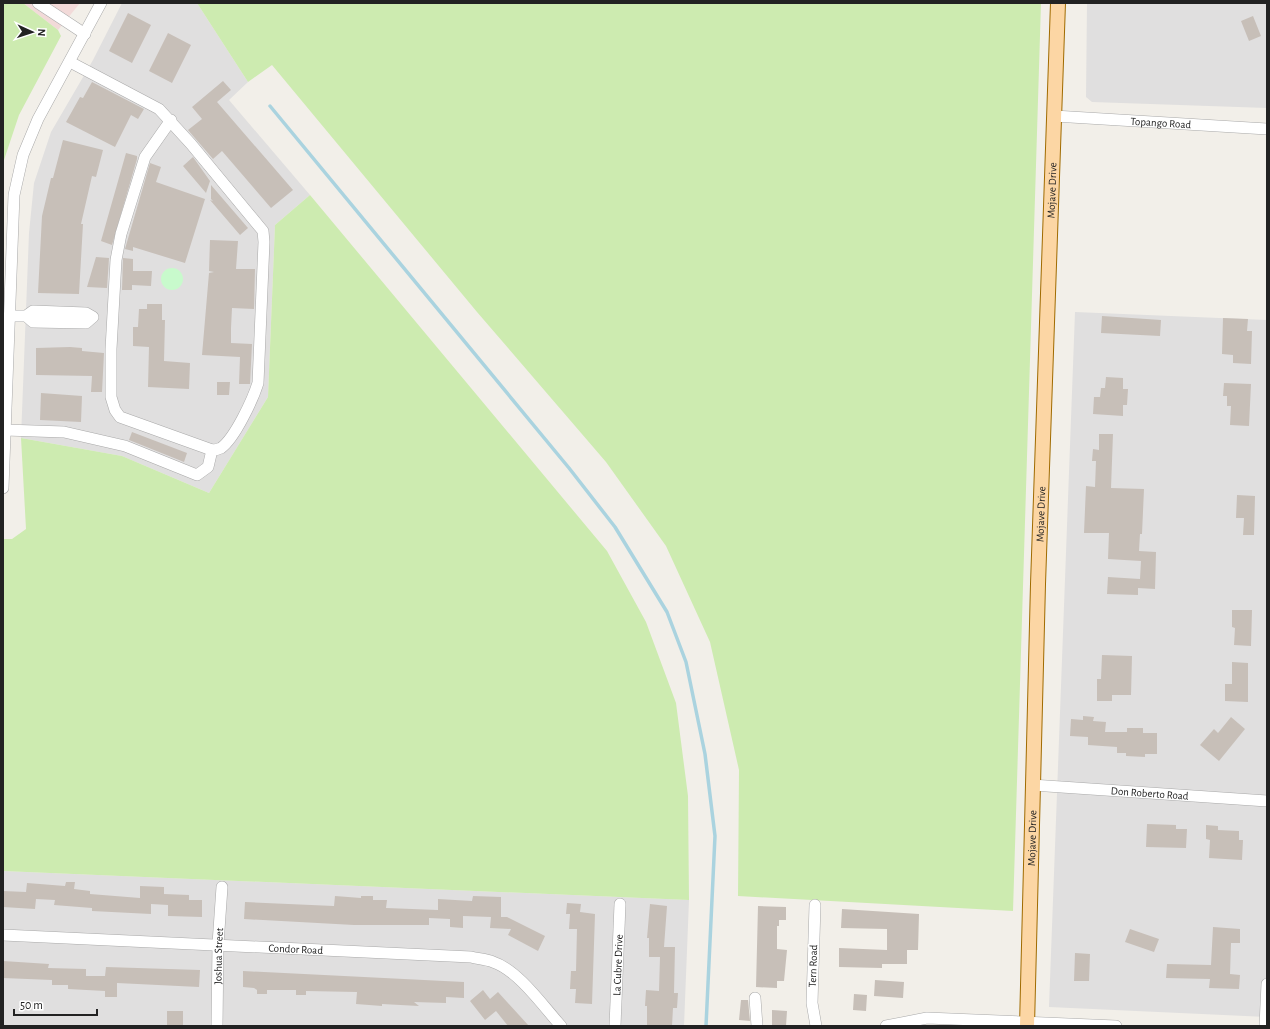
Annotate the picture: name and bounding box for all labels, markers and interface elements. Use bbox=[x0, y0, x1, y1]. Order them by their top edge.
north arrow bbox=[12, 12, 52, 52]
text: N bbox=[36, 28, 47, 37]
street label: Topango Road bbox=[1130, 115, 1192, 130]
street label: Mojave Drive bbox=[1045, 162, 1058, 219]
street label: Mojave Drive bbox=[1034, 486, 1047, 542]
street label: Don Roberto Road bbox=[1111, 785, 1189, 801]
street label: Mojave Drive bbox=[1025, 810, 1038, 866]
street label: Joshua Street bbox=[212, 927, 225, 985]
street label: La Cubre Drive bbox=[611, 934, 624, 996]
street label: Condor Road bbox=[268, 942, 324, 956]
street label: Tern Road bbox=[807, 944, 819, 988]
scale bar bbox=[14, 991, 97, 1017]
text: 50 m bbox=[20, 999, 43, 1011]

